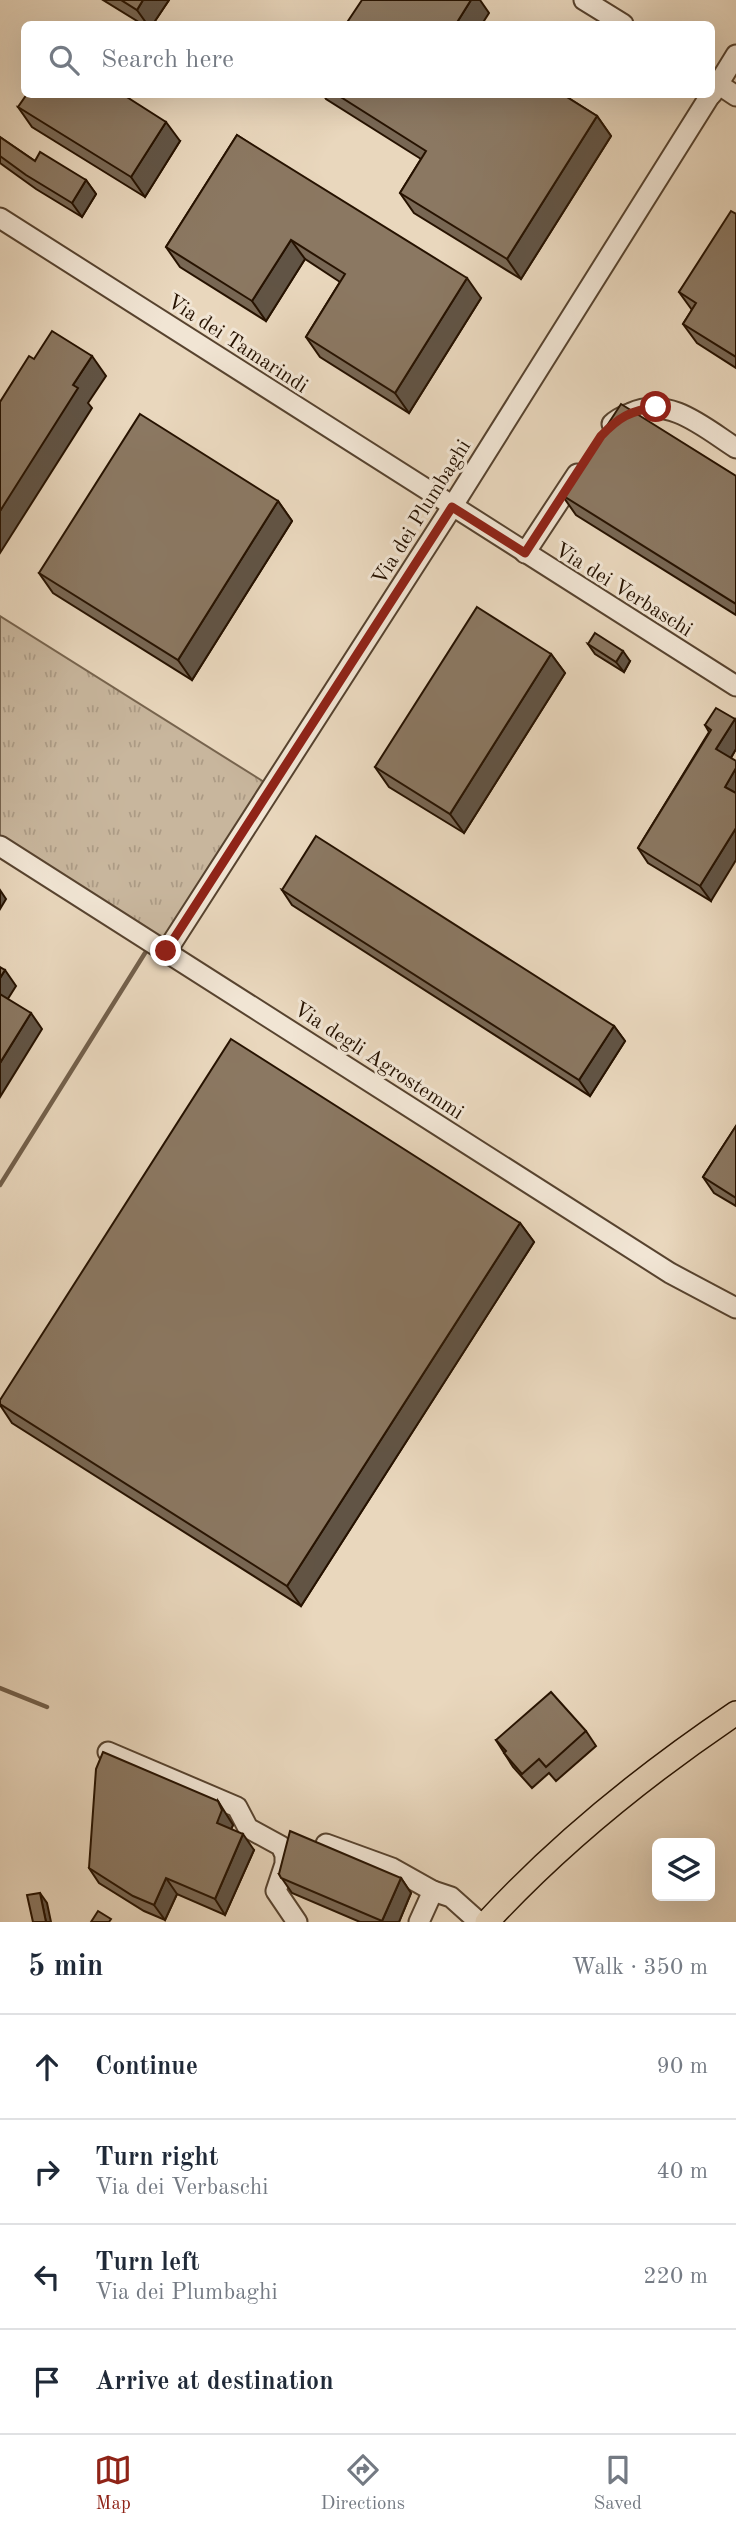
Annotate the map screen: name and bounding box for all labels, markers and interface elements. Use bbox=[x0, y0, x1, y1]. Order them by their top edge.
search box bbox=[21, 21, 715, 98]
icon: search bbox=[45, 41, 83, 79]
text: Search here bbox=[101, 47, 234, 73]
street label: Via dei Tamarindi bbox=[163, 291, 311, 397]
route start bbox=[640, 391, 671, 422]
street label: Via dei Plumbaghi bbox=[369, 437, 475, 589]
street label: Via dei Verbaschi bbox=[550, 539, 696, 641]
route end bbox=[150, 935, 181, 966]
street label: Via degli Agrostemmi bbox=[289, 999, 467, 1124]
map controls bbox=[652, 1838, 715, 1901]
button: layers bbox=[652, 1838, 715, 1901]
text: 5 min bbox=[28, 1952, 103, 1982]
text: Walk · 350 m bbox=[572, 1956, 708, 1979]
icon: ahead bbox=[28, 2048, 66, 2086]
text: Continue bbox=[95, 2054, 198, 2080]
text: 90 m bbox=[657, 2055, 708, 2078]
text: Turn right bbox=[95, 2145, 218, 2171]
icon: right bbox=[28, 2153, 66, 2191]
text: 40 m bbox=[657, 2160, 708, 2183]
text: Via dei Verbaschi bbox=[95, 2176, 268, 2199]
text: Turn left bbox=[95, 2250, 200, 2276]
icon: left bbox=[28, 2258, 66, 2296]
text: 220 m bbox=[643, 2265, 708, 2288]
text: Via dei Plumbaghi bbox=[95, 2281, 278, 2304]
icon: arrive bbox=[28, 2363, 66, 2401]
text: Arrive at destination bbox=[95, 2369, 334, 2395]
tab: Map bbox=[94, 2451, 132, 2516]
tab: Directions bbox=[321, 2451, 405, 2516]
tab: Saved bbox=[593, 2451, 642, 2516]

